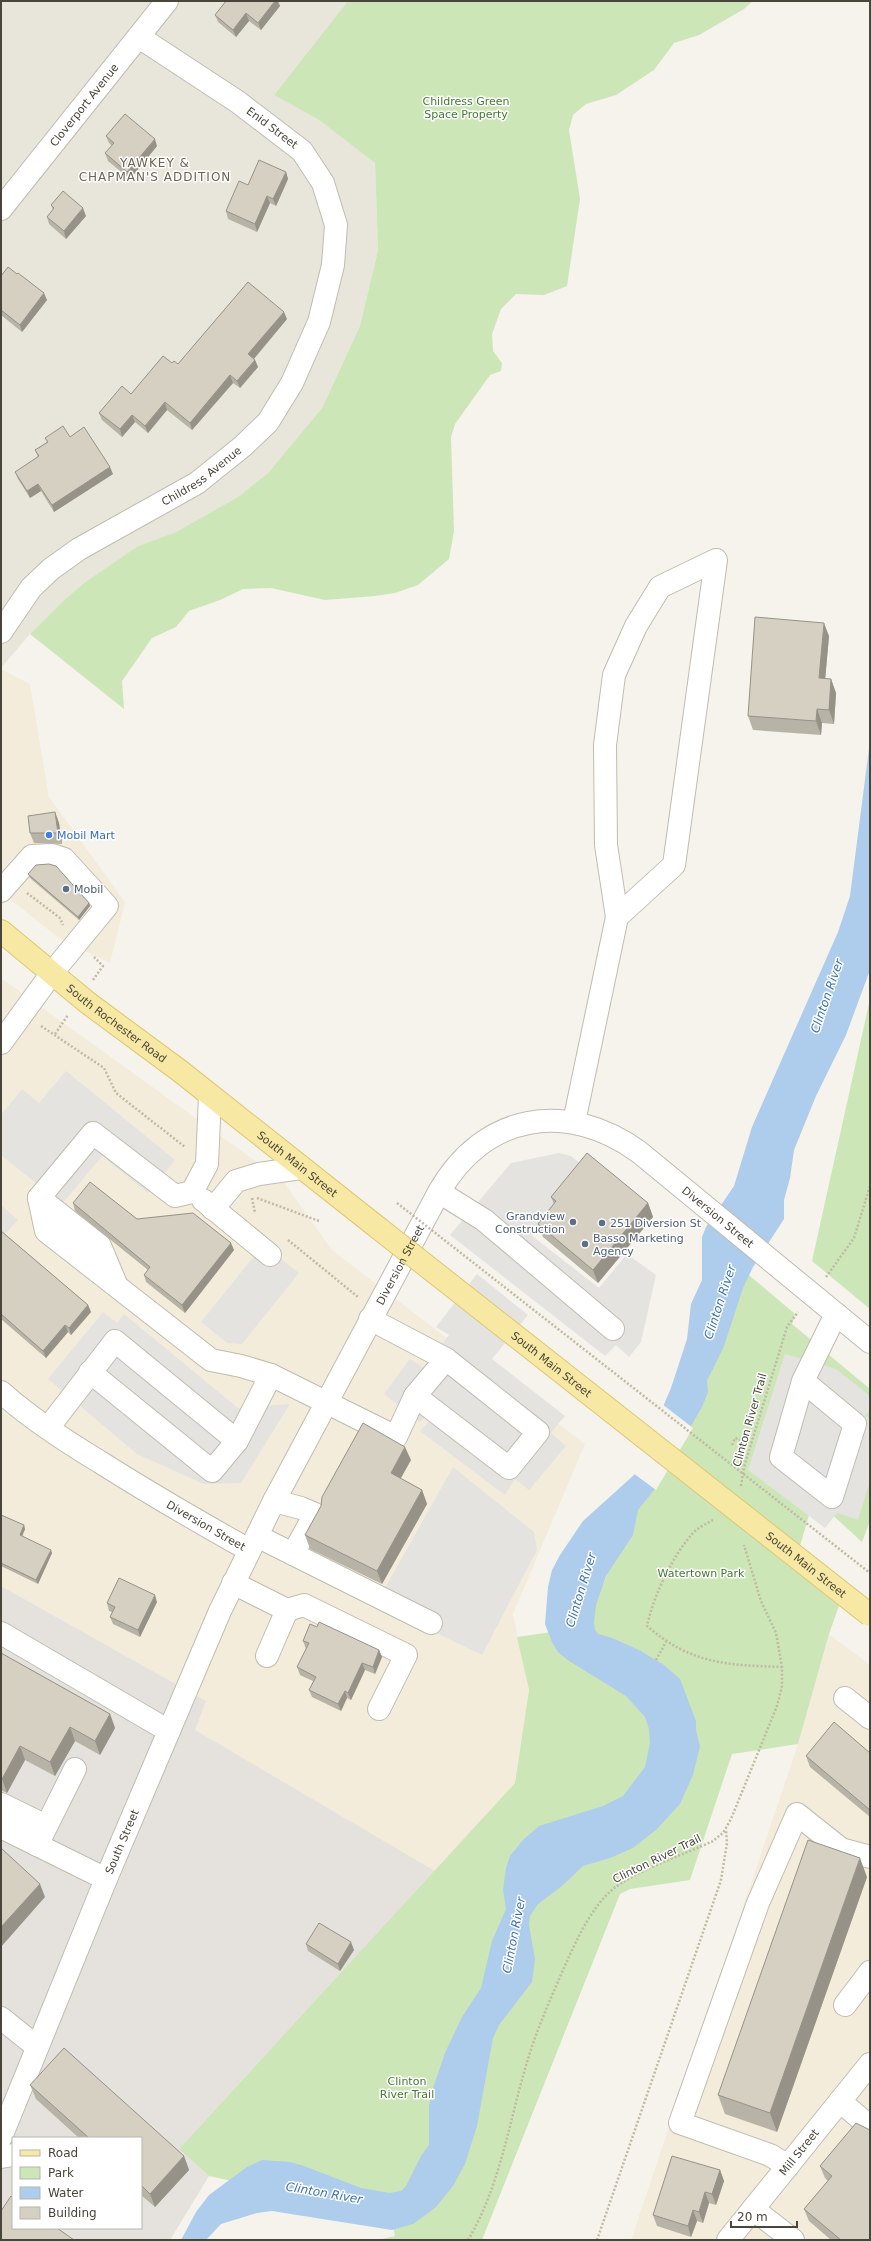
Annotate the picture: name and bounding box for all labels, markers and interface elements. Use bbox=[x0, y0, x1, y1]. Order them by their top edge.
street label: Cloverport Avenue bbox=[47, 61, 121, 149]
park label: Childress Green Space Property bbox=[422, 95, 510, 121]
street label: Enid Street bbox=[244, 104, 301, 152]
district label: YAWKEY & CHAPMAN'S ADDITION bbox=[79, 156, 231, 184]
street label: Childress Avenue bbox=[159, 443, 244, 508]
place label: Mobil Mart bbox=[57, 829, 116, 842]
marker: Mobil Mart bbox=[44, 830, 54, 840]
place label: Mobil bbox=[74, 883, 103, 896]
marker: Mobil bbox=[61, 884, 71, 894]
water label: Clinton River bbox=[808, 956, 847, 1035]
street label: South Rochester Road bbox=[64, 982, 169, 1065]
street label: South Main Street bbox=[255, 1128, 341, 1200]
street label: Diversion Street bbox=[680, 1184, 757, 1251]
place label: Grandview Construction bbox=[495, 1210, 565, 1236]
marker: Grandview Construction bbox=[568, 1217, 578, 1227]
place label: 251 Diversion St bbox=[610, 1217, 702, 1230]
marker: 251 Diversion St bbox=[597, 1218, 607, 1228]
street label: Diversion Street bbox=[373, 1222, 427, 1307]
place label: Basso Marketing Agency bbox=[593, 1232, 684, 1258]
marker: Basso Marketing Agency bbox=[580, 1239, 590, 1249]
water label: Clinton River bbox=[701, 1262, 739, 1341]
street label: South Main Street bbox=[509, 1329, 595, 1400]
street label: Clinton River Trail bbox=[730, 1372, 770, 1468]
street label: Diversion Street bbox=[164, 1498, 248, 1554]
street label: South Main Street bbox=[763, 1529, 849, 1601]
water label: Clinton River bbox=[563, 1550, 599, 1629]
park label: Watertown Park bbox=[658, 1567, 745, 1580]
street label: South Street bbox=[102, 1807, 142, 1876]
street label: Clinton River Trail bbox=[611, 1832, 703, 1886]
water label: Clinton River bbox=[500, 1895, 528, 1974]
park label: Clinton River Trail bbox=[380, 2075, 434, 2101]
street label: Mill Street bbox=[776, 2126, 822, 2178]
legend bbox=[12, 2137, 142, 2229]
text: Road bbox=[48, 2146, 78, 2160]
text: Park bbox=[48, 2166, 74, 2180]
water label: Clinton River bbox=[285, 2179, 364, 2207]
text: Water bbox=[48, 2186, 84, 2200]
scale bar bbox=[731, 2203, 797, 2229]
text: Building bbox=[48, 2206, 97, 2220]
text: 20 m bbox=[737, 2210, 768, 2224]

